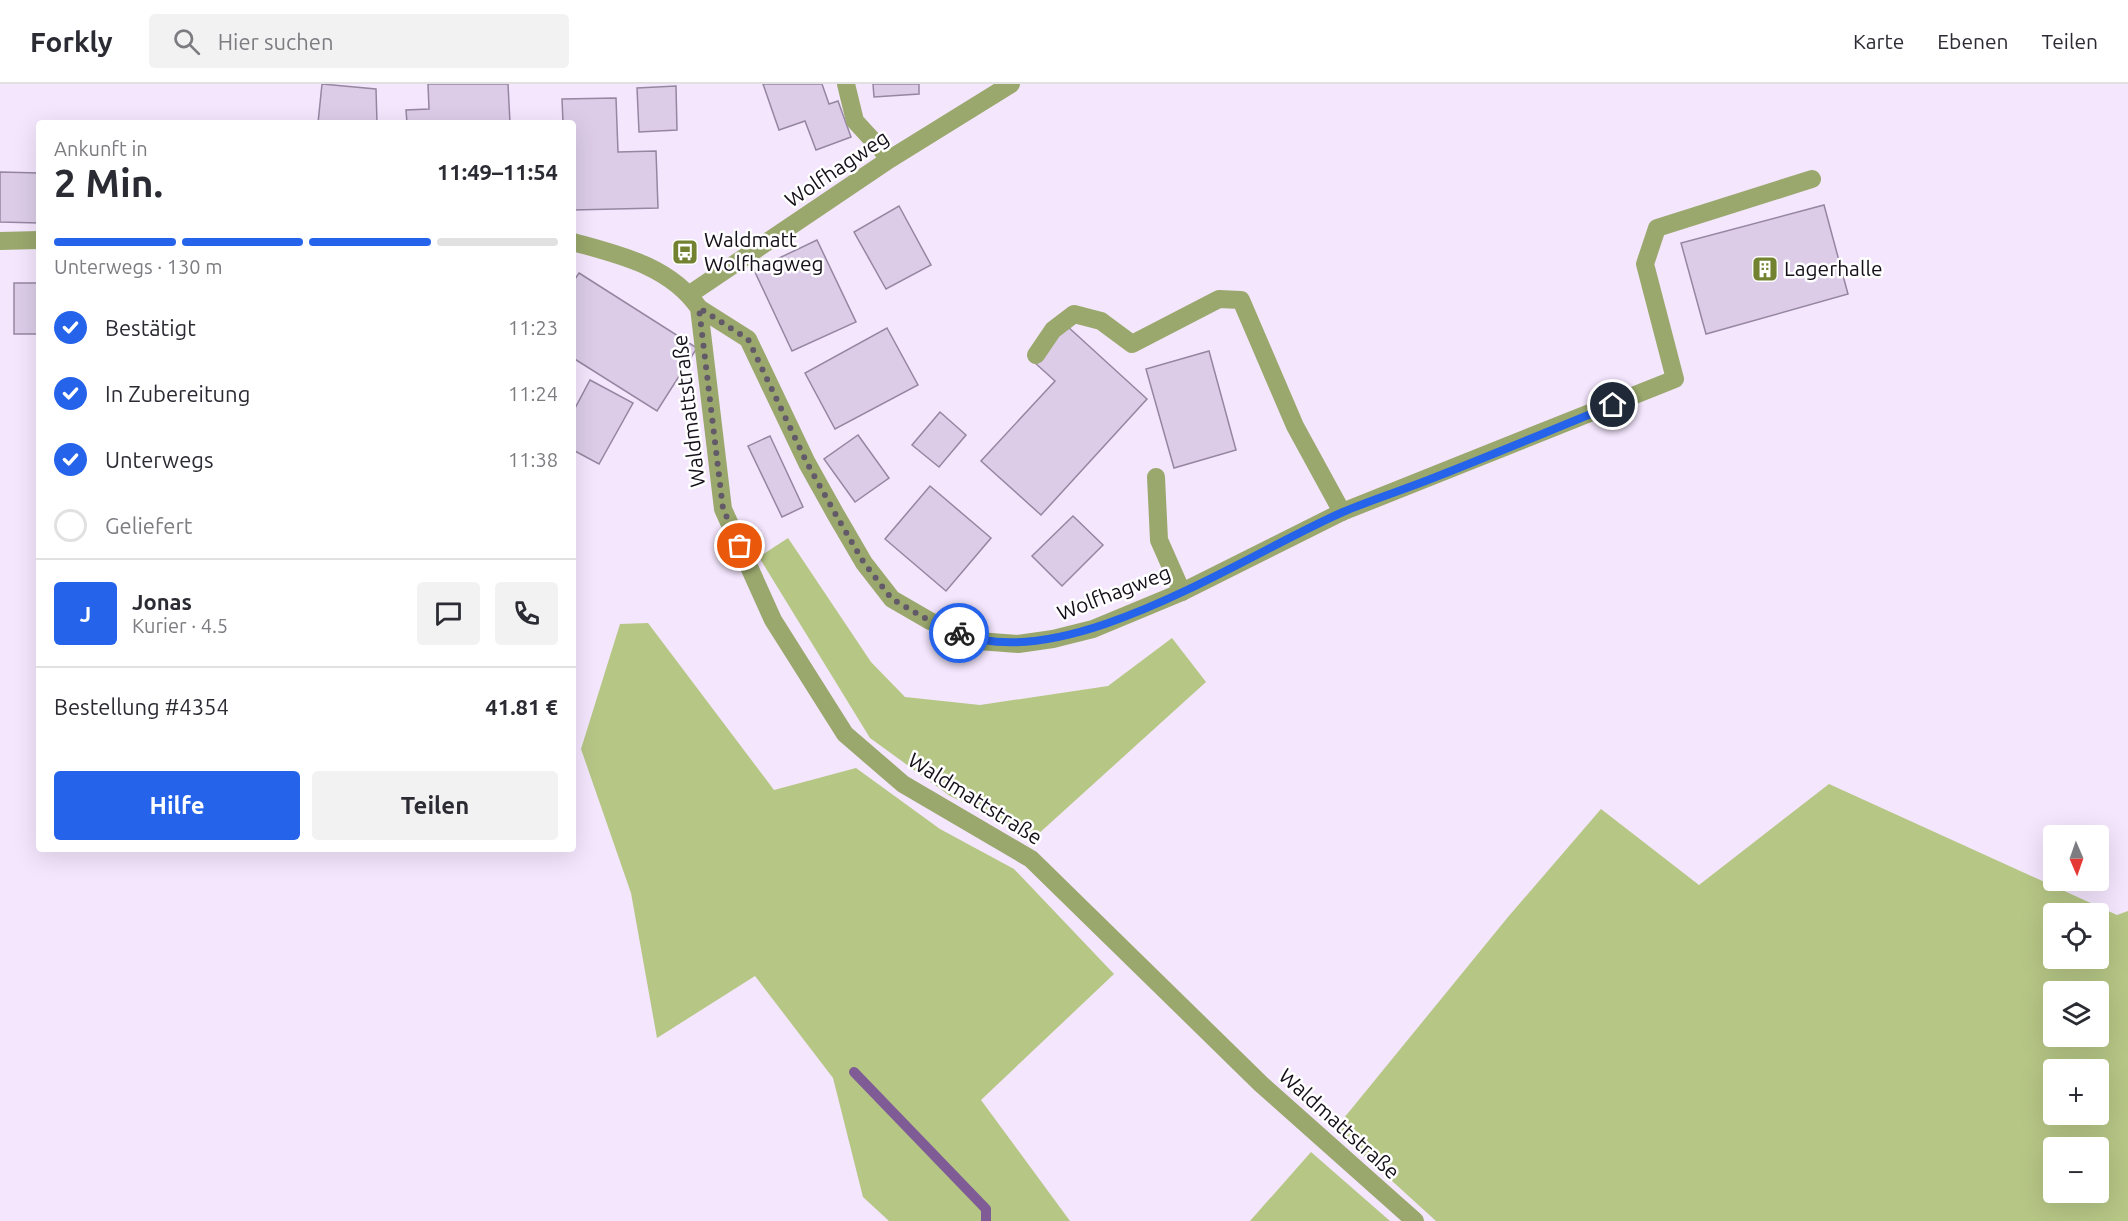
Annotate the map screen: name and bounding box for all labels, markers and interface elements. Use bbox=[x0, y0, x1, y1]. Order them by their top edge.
search box bbox=[149, 14, 569, 68]
icon: search bbox=[170, 25, 203, 58]
text: Forkly bbox=[30, 26, 113, 57]
text: Hier suchen bbox=[218, 29, 334, 54]
text: Karte bbox=[1853, 29, 1904, 53]
text: Ebenen bbox=[1937, 29, 2009, 53]
text: Teilen bbox=[2042, 29, 2098, 53]
street label: Wolfhagweg bbox=[780, 125, 893, 212]
text: Ankunft in bbox=[54, 137, 148, 160]
text: 11:49–11:54 bbox=[437, 159, 558, 184]
text: 2 Min. bbox=[54, 161, 163, 204]
place label: Waldmatt Wolfhagweg bbox=[704, 227, 824, 275]
bus stop icon: Waldmatt Wolfhagweg bbox=[670, 237, 700, 267]
building icon: Lagerhalle bbox=[1750, 254, 1780, 284]
text: Unterwegs · 130 m bbox=[54, 255, 222, 278]
place label: Lagerhalle bbox=[1784, 256, 1883, 280]
icon: check bbox=[54, 311, 87, 344]
text: Bestätigt bbox=[105, 315, 196, 340]
text: 11:23 bbox=[508, 316, 558, 339]
street label: Waldmattstraße bbox=[667, 334, 709, 489]
icon: check bbox=[54, 377, 87, 410]
pin bbox=[1587, 379, 1638, 430]
text: In Zubereitung bbox=[105, 381, 250, 406]
text: 11:24 bbox=[508, 382, 558, 405]
icon: home bbox=[1596, 388, 1629, 421]
icon: check bbox=[54, 443, 87, 476]
text: Unterwegs bbox=[105, 447, 214, 472]
text: 11:38 bbox=[508, 448, 558, 471]
text: Geliefert bbox=[105, 513, 192, 538]
pin bbox=[714, 520, 765, 571]
icon: bag bbox=[723, 529, 756, 562]
street label: Wolfhagweg bbox=[1053, 559, 1174, 625]
button: chat bbox=[417, 582, 480, 645]
button: phone bbox=[495, 582, 558, 645]
text: Jonas bbox=[132, 589, 192, 614]
text: J bbox=[80, 601, 91, 626]
courier bbox=[929, 603, 989, 663]
text: Kurier · 4.5 bbox=[132, 614, 228, 637]
icon: bike bbox=[943, 617, 976, 650]
text: Bestellung #4354 bbox=[54, 694, 229, 719]
text: 41.81 € bbox=[485, 694, 558, 719]
street label: Waldmattstraße bbox=[904, 747, 1047, 849]
button: Hilfe bbox=[54, 771, 300, 840]
button: Teilen bbox=[312, 771, 558, 840]
north arrow bbox=[2043, 825, 2109, 891]
map controls bbox=[2043, 825, 2109, 1203]
button: locate bbox=[2043, 903, 2109, 969]
button: layers bbox=[2043, 981, 2109, 1047]
button: + bbox=[2043, 1059, 2109, 1125]
street label: Waldmattstraße bbox=[1275, 1063, 1405, 1183]
button: − bbox=[2043, 1137, 2109, 1203]

